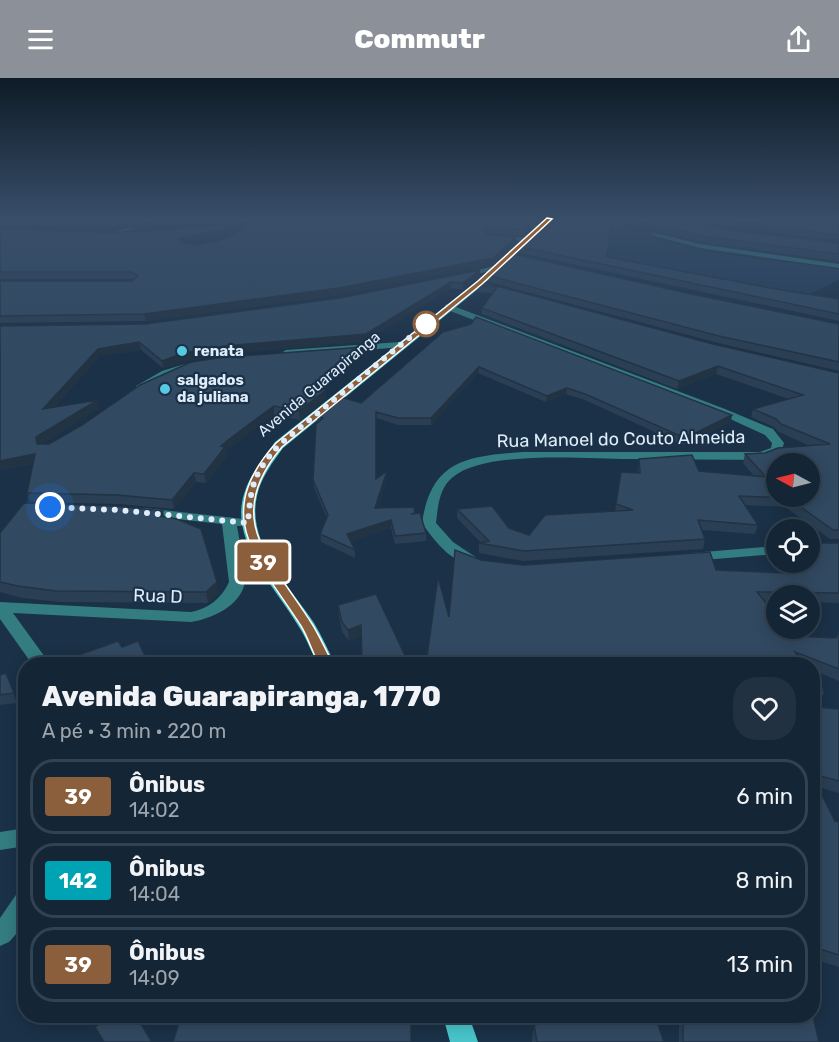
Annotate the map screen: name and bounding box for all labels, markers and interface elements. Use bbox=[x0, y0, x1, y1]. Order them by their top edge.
icon: menu bbox=[24, 23, 57, 56]
text: Commutr bbox=[354, 23, 485, 55]
icon: share bbox=[782, 23, 815, 56]
unlabelled marker bbox=[413, 311, 439, 337]
street label: Avenida Guarapiranga bbox=[254, 328, 384, 440]
place label: renata bbox=[194, 342, 244, 360]
marker: renata bbox=[175, 344, 189, 358]
place label: salgados da juliana bbox=[177, 371, 249, 406]
marker: salgados da juliana bbox=[158, 382, 172, 396]
street label: Rua Manoel do Couto Almeida bbox=[496, 426, 746, 452]
north arrow bbox=[766, 453, 820, 507]
map controls bbox=[766, 453, 820, 639]
your location bbox=[35, 492, 65, 522]
button: locate bbox=[766, 519, 820, 573]
line badge: 39 bbox=[236, 542, 290, 582]
text: 39 bbox=[249, 550, 277, 575]
street label: Rua D bbox=[133, 584, 183, 608]
button: layers bbox=[766, 585, 820, 639]
button: heart bbox=[733, 677, 796, 740]
text: Avenida Guarapiranga, 1770 bbox=[42, 680, 441, 713]
text: A pé · 3 min · 220 m bbox=[42, 719, 226, 743]
text: Ônibus bbox=[129, 771, 205, 798]
text: 6 min bbox=[736, 783, 793, 810]
text: 39 bbox=[64, 784, 92, 809]
text: 14:02 bbox=[129, 798, 180, 822]
text: Ônibus bbox=[129, 855, 205, 882]
text: 8 min bbox=[735, 867, 793, 894]
text: 142 bbox=[59, 868, 97, 893]
text: 14:04 bbox=[129, 882, 180, 906]
text: Ônibus bbox=[129, 939, 205, 966]
text: 13 min bbox=[727, 951, 793, 978]
text: 39 bbox=[64, 952, 92, 977]
text: 14:09 bbox=[129, 966, 180, 990]

